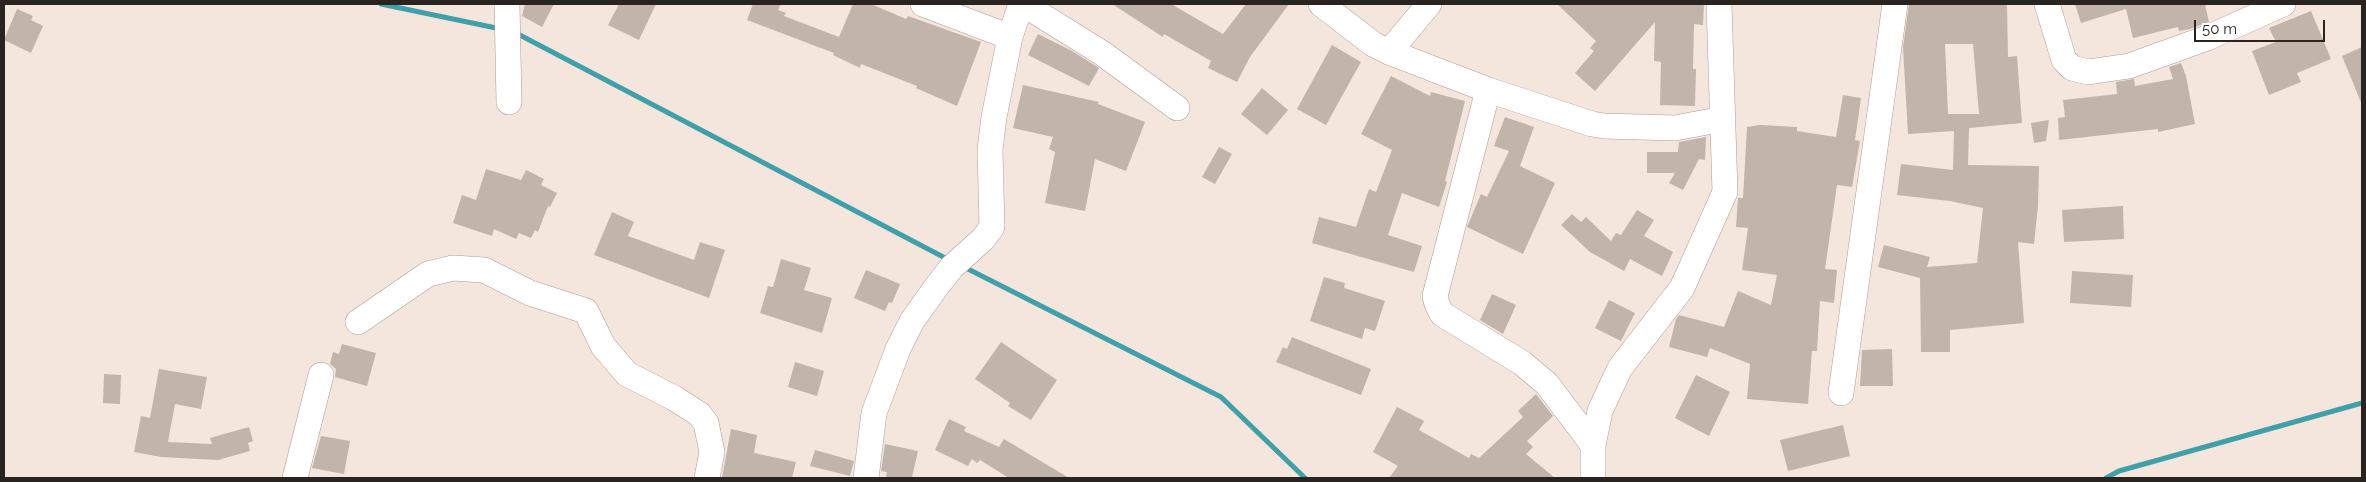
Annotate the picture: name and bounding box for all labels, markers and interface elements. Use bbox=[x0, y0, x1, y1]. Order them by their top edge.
scale bar bbox=[2196, 10, 2327, 42]
text: 50 m bbox=[2202, 20, 2237, 38]

